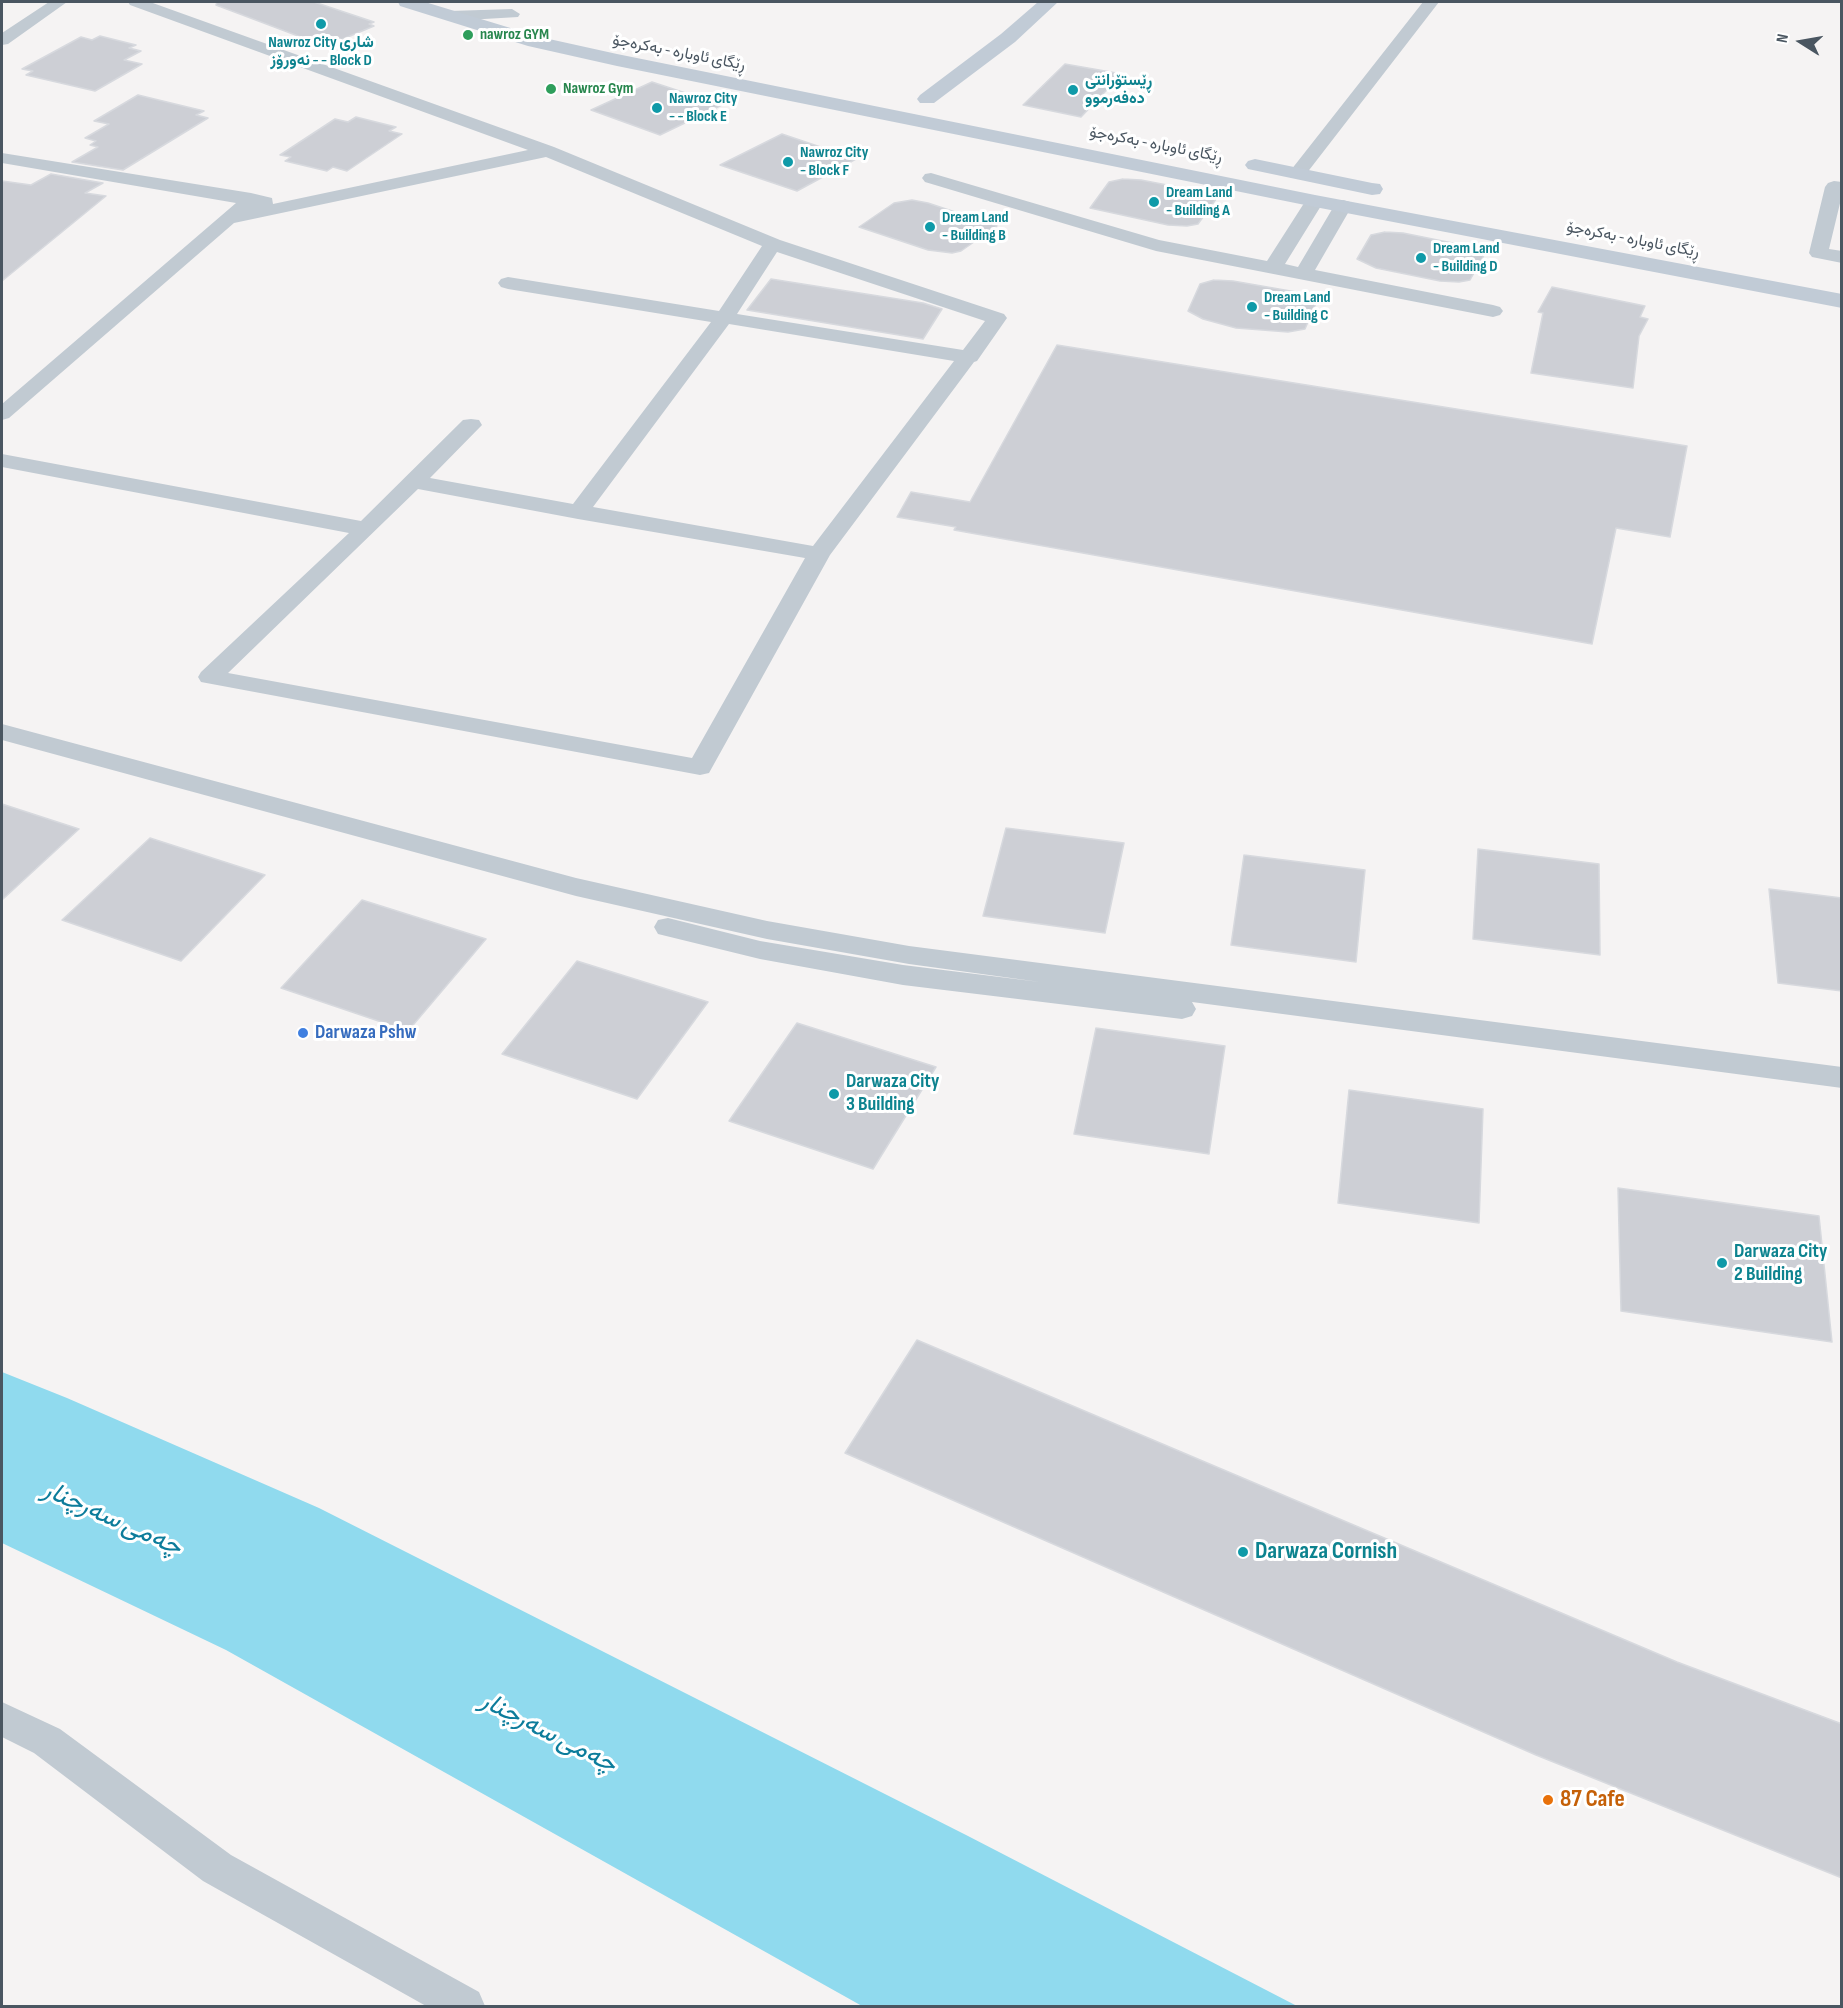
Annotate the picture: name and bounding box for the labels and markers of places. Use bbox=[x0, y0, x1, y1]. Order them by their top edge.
marker: Nawroz City شاری نەورۆز - - Block D bbox=[314, 17, 328, 31]
place label: nawroz GYM bbox=[480, 25, 549, 45]
marker: nawroz GYM bbox=[461, 28, 475, 42]
place label: Nawroz City شاری نەورۆز - - Block D bbox=[268, 33, 374, 71]
place label: ڕێستۆرانتی دەفەرموو bbox=[1085, 71, 1152, 109]
place label: Nawroz Gym bbox=[563, 79, 633, 99]
marker: Nawroz Gym bbox=[544, 82, 558, 96]
marker: ڕێستۆرانتی دەفەرموو bbox=[1066, 83, 1080, 97]
place label: Nawroz City - - Block E bbox=[669, 89, 737, 127]
marker: Nawroz City - - Block E bbox=[650, 101, 664, 115]
place label: Nawroz City - Block F bbox=[800, 143, 868, 181]
marker: Nawroz City - Block F bbox=[781, 155, 795, 169]
place label: Dream Land - Building A bbox=[1166, 183, 1233, 221]
marker: Dream Land - Building A bbox=[1147, 195, 1161, 209]
place label: Dream Land - Building B bbox=[942, 208, 1009, 246]
marker: Dream Land - Building B bbox=[923, 220, 937, 234]
place label: Dream Land - Building D bbox=[1433, 239, 1500, 277]
marker: Dream Land - Building D bbox=[1414, 251, 1428, 265]
place label: Dream Land - Building C bbox=[1264, 288, 1331, 326]
marker: Dream Land - Building C bbox=[1245, 300, 1259, 314]
place label: Darwaza Pshw bbox=[315, 1021, 417, 1045]
marker: Darwaza Pshw bbox=[296, 1026, 310, 1040]
place label: Darwaza City 3 Building bbox=[846, 1070, 939, 1117]
marker: Darwaza City 3 Building bbox=[827, 1087, 841, 1101]
place label: Darwaza City 2 Building bbox=[1734, 1240, 1827, 1287]
marker: Darwaza City 2 Building bbox=[1715, 1256, 1729, 1270]
place label: Darwaza Cornish bbox=[1255, 1538, 1397, 1566]
marker: Darwaza Cornish bbox=[1236, 1545, 1250, 1559]
place label: 87 Cafe bbox=[1560, 1786, 1625, 1814]
marker: 87 Cafe bbox=[1541, 1793, 1555, 1807]

